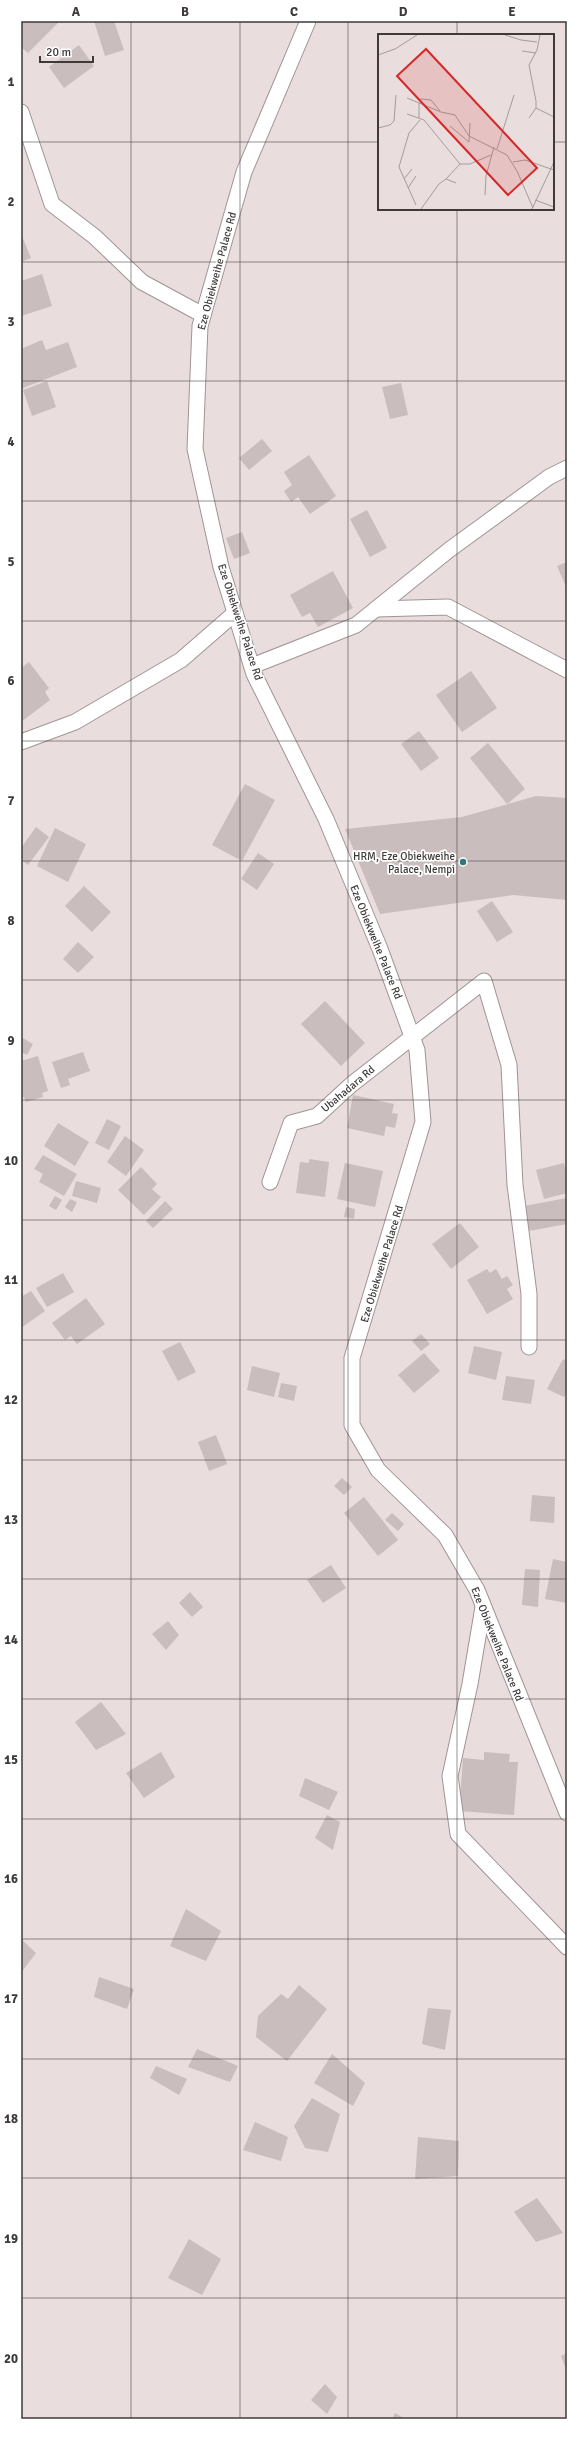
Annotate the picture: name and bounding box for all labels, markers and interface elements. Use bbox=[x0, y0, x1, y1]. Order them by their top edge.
text: A bbox=[72, 4, 81, 20]
text: B bbox=[181, 4, 189, 20]
text: C bbox=[290, 4, 298, 20]
text: D bbox=[399, 4, 408, 20]
text: E bbox=[508, 4, 516, 20]
inset map bbox=[378, 34, 554, 210]
scale bar bbox=[40, 38, 93, 64]
text: 20 m bbox=[46, 45, 71, 60]
text: 1 bbox=[7, 74, 15, 90]
text: 2 bbox=[7, 194, 15, 210]
street label: Eze Obiekweihe Palace Rd bbox=[195, 210, 239, 332]
text: 3 bbox=[7, 314, 15, 330]
text: 4 bbox=[7, 434, 15, 450]
text: 5 bbox=[7, 554, 15, 570]
street label: Eze Obiekweihe Palace Rd bbox=[215, 562, 265, 682]
text: 6 bbox=[7, 673, 15, 689]
text: 7 bbox=[7, 793, 15, 809]
place label: HRM, Eze Obiekweihe Palace, Nempi bbox=[353, 850, 455, 876]
marker: HRM, Eze Obiekweihe Palace, Nempi bbox=[458, 857, 468, 867]
street label: Eze Obiekweihe Palace Rd bbox=[347, 883, 405, 1001]
text: 8 bbox=[7, 913, 15, 929]
text: 9 bbox=[7, 1033, 15, 1049]
street label: Ubahadara Rd bbox=[319, 1063, 378, 1115]
text: 10 bbox=[4, 1153, 18, 1169]
street label: Eze Obiekweihe Palace Rd bbox=[358, 1204, 406, 1324]
text: 11 bbox=[4, 1272, 18, 1288]
text: 12 bbox=[4, 1392, 18, 1408]
text: 13 bbox=[4, 1512, 18, 1528]
street label: Eze Obiekweihe Palace Rd bbox=[468, 1585, 526, 1703]
text: 14 bbox=[4, 1632, 18, 1648]
text: 15 bbox=[4, 1752, 18, 1768]
text: 16 bbox=[4, 1871, 18, 1887]
text: 17 bbox=[4, 1991, 18, 2007]
text: 18 bbox=[4, 2111, 18, 2127]
text: 19 bbox=[4, 2231, 18, 2247]
text: 20 bbox=[4, 2351, 18, 2367]

